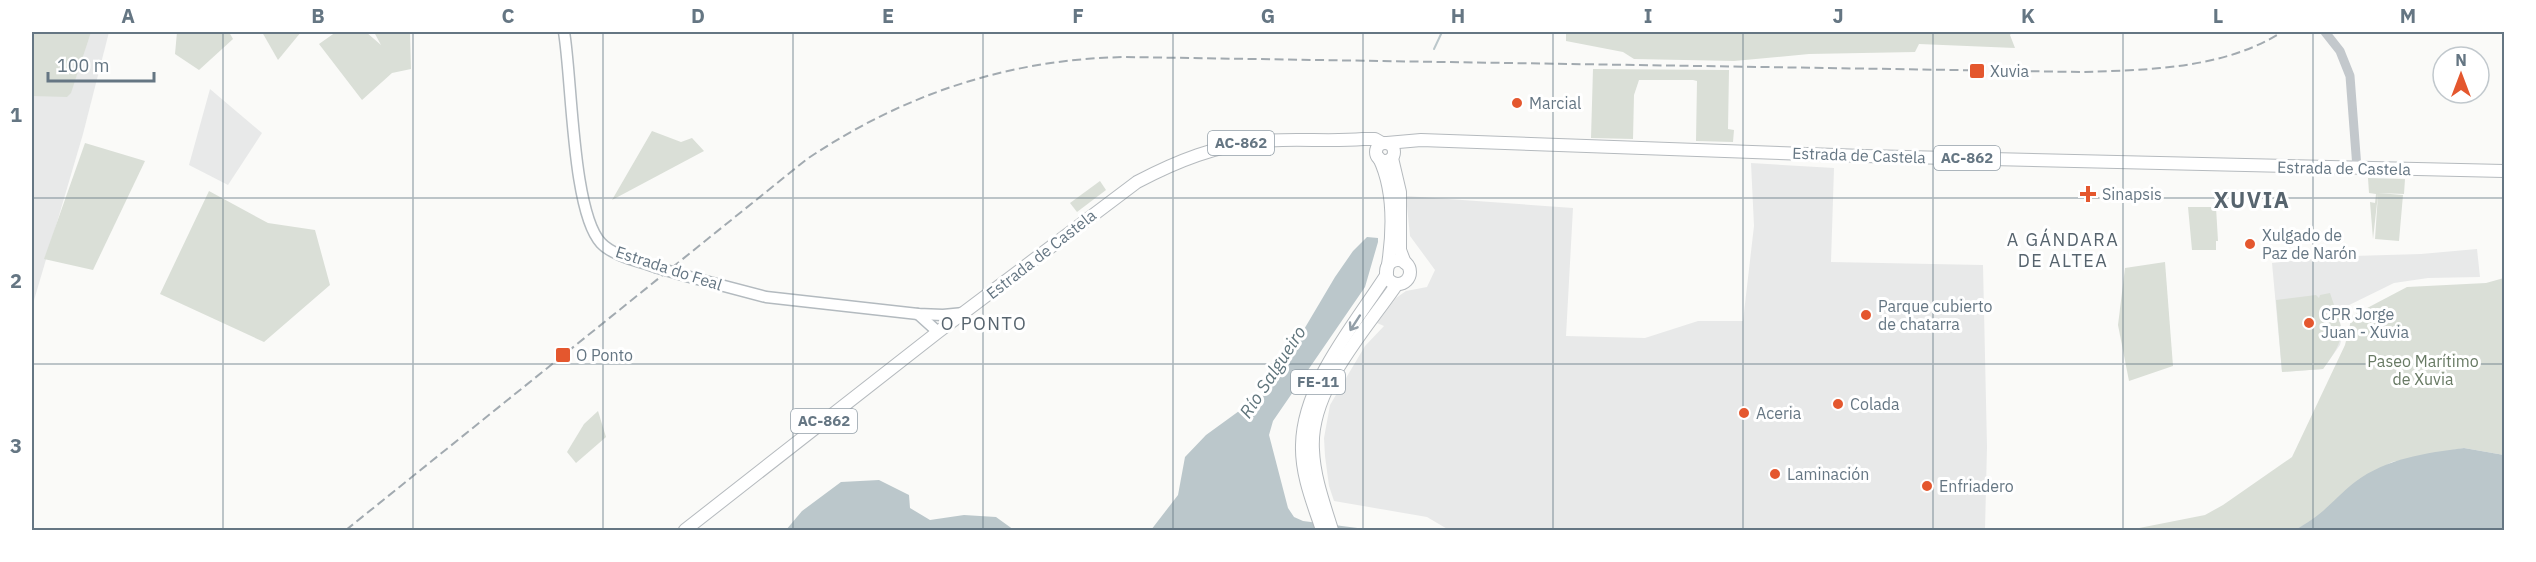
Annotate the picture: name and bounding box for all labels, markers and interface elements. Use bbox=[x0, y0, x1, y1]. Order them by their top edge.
text: A bbox=[121, 2, 135, 29]
text: B bbox=[311, 2, 325, 29]
text: C bbox=[501, 2, 515, 29]
text: D bbox=[691, 2, 705, 29]
text: E bbox=[882, 2, 894, 29]
text: F bbox=[1072, 2, 1084, 29]
text: G bbox=[1261, 2, 1275, 29]
text: H bbox=[1451, 2, 1465, 29]
text: I bbox=[1644, 2, 1652, 29]
text: J bbox=[1832, 2, 1844, 29]
text: K bbox=[2021, 2, 2035, 29]
text: L bbox=[2213, 2, 2223, 29]
text: M bbox=[2400, 2, 2416, 29]
scale bar bbox=[48, 45, 154, 83]
north arrow bbox=[2431, 45, 2491, 105]
text: N bbox=[2455, 50, 2467, 70]
text: 100 m bbox=[57, 54, 109, 77]
place label: Xuvia bbox=[1990, 61, 2030, 81]
marker: Xuvia bbox=[1968, 62, 1986, 80]
place label: Marcial bbox=[1529, 93, 1581, 113]
marker: Marcial bbox=[1510, 96, 1524, 110]
text: 1 bbox=[10, 101, 22, 128]
road number: AC-862 bbox=[1208, 131, 1274, 155]
street label: Estrada de Castela bbox=[1792, 143, 1927, 167]
road number: AC-862 bbox=[1934, 146, 2000, 170]
street label: Estrada de Castela bbox=[2277, 157, 2412, 179]
place label: Sinapsis bbox=[2102, 184, 2162, 204]
marker: Sinapsis bbox=[2079, 185, 2097, 203]
district label: XUVIA bbox=[2214, 185, 2290, 214]
street label: Estrada de Castela bbox=[982, 205, 1100, 303]
place label: Xulgado de Paz de Narón bbox=[2262, 225, 2357, 263]
district label: A GÁNDARA DE ALTEA bbox=[2007, 228, 2119, 272]
marker: Xulgado de Paz de Narón bbox=[2243, 237, 2257, 251]
street label: Estrada do Feal bbox=[613, 241, 725, 295]
text: 2 bbox=[10, 267, 22, 294]
place label: Parque cubierto de chatarra bbox=[1878, 296, 1992, 334]
place label: CPR Jorge Juan - Xuvia bbox=[2321, 304, 2409, 342]
marker: Parque cubierto de chatarra bbox=[1859, 308, 1873, 322]
district label: O PONTO bbox=[941, 312, 1027, 335]
one-way arrow bbox=[1349, 314, 1361, 331]
marker: CPR Jorge Juan - Xuvia bbox=[2302, 316, 2316, 330]
water label: Río Salgueiro bbox=[1234, 321, 1311, 422]
place label: O Ponto bbox=[576, 345, 633, 365]
marker: O Ponto bbox=[554, 346, 572, 364]
park label: Paseo Marítimo de Xuvia bbox=[2367, 351, 2479, 389]
road number: FE-11 bbox=[1291, 370, 1345, 394]
place label: Colada bbox=[1850, 394, 1900, 414]
marker: Colada bbox=[1831, 397, 1845, 411]
place label: Aceria bbox=[1756, 403, 1802, 423]
marker: Aceria bbox=[1737, 406, 1751, 420]
road number: AC-862 bbox=[791, 409, 857, 433]
text: 3 bbox=[10, 432, 22, 459]
place label: Laminación bbox=[1787, 464, 1869, 484]
marker: Laminación bbox=[1768, 467, 1782, 481]
place label: Enfriadero bbox=[1939, 476, 2014, 496]
marker: Enfriadero bbox=[1920, 479, 1934, 493]

